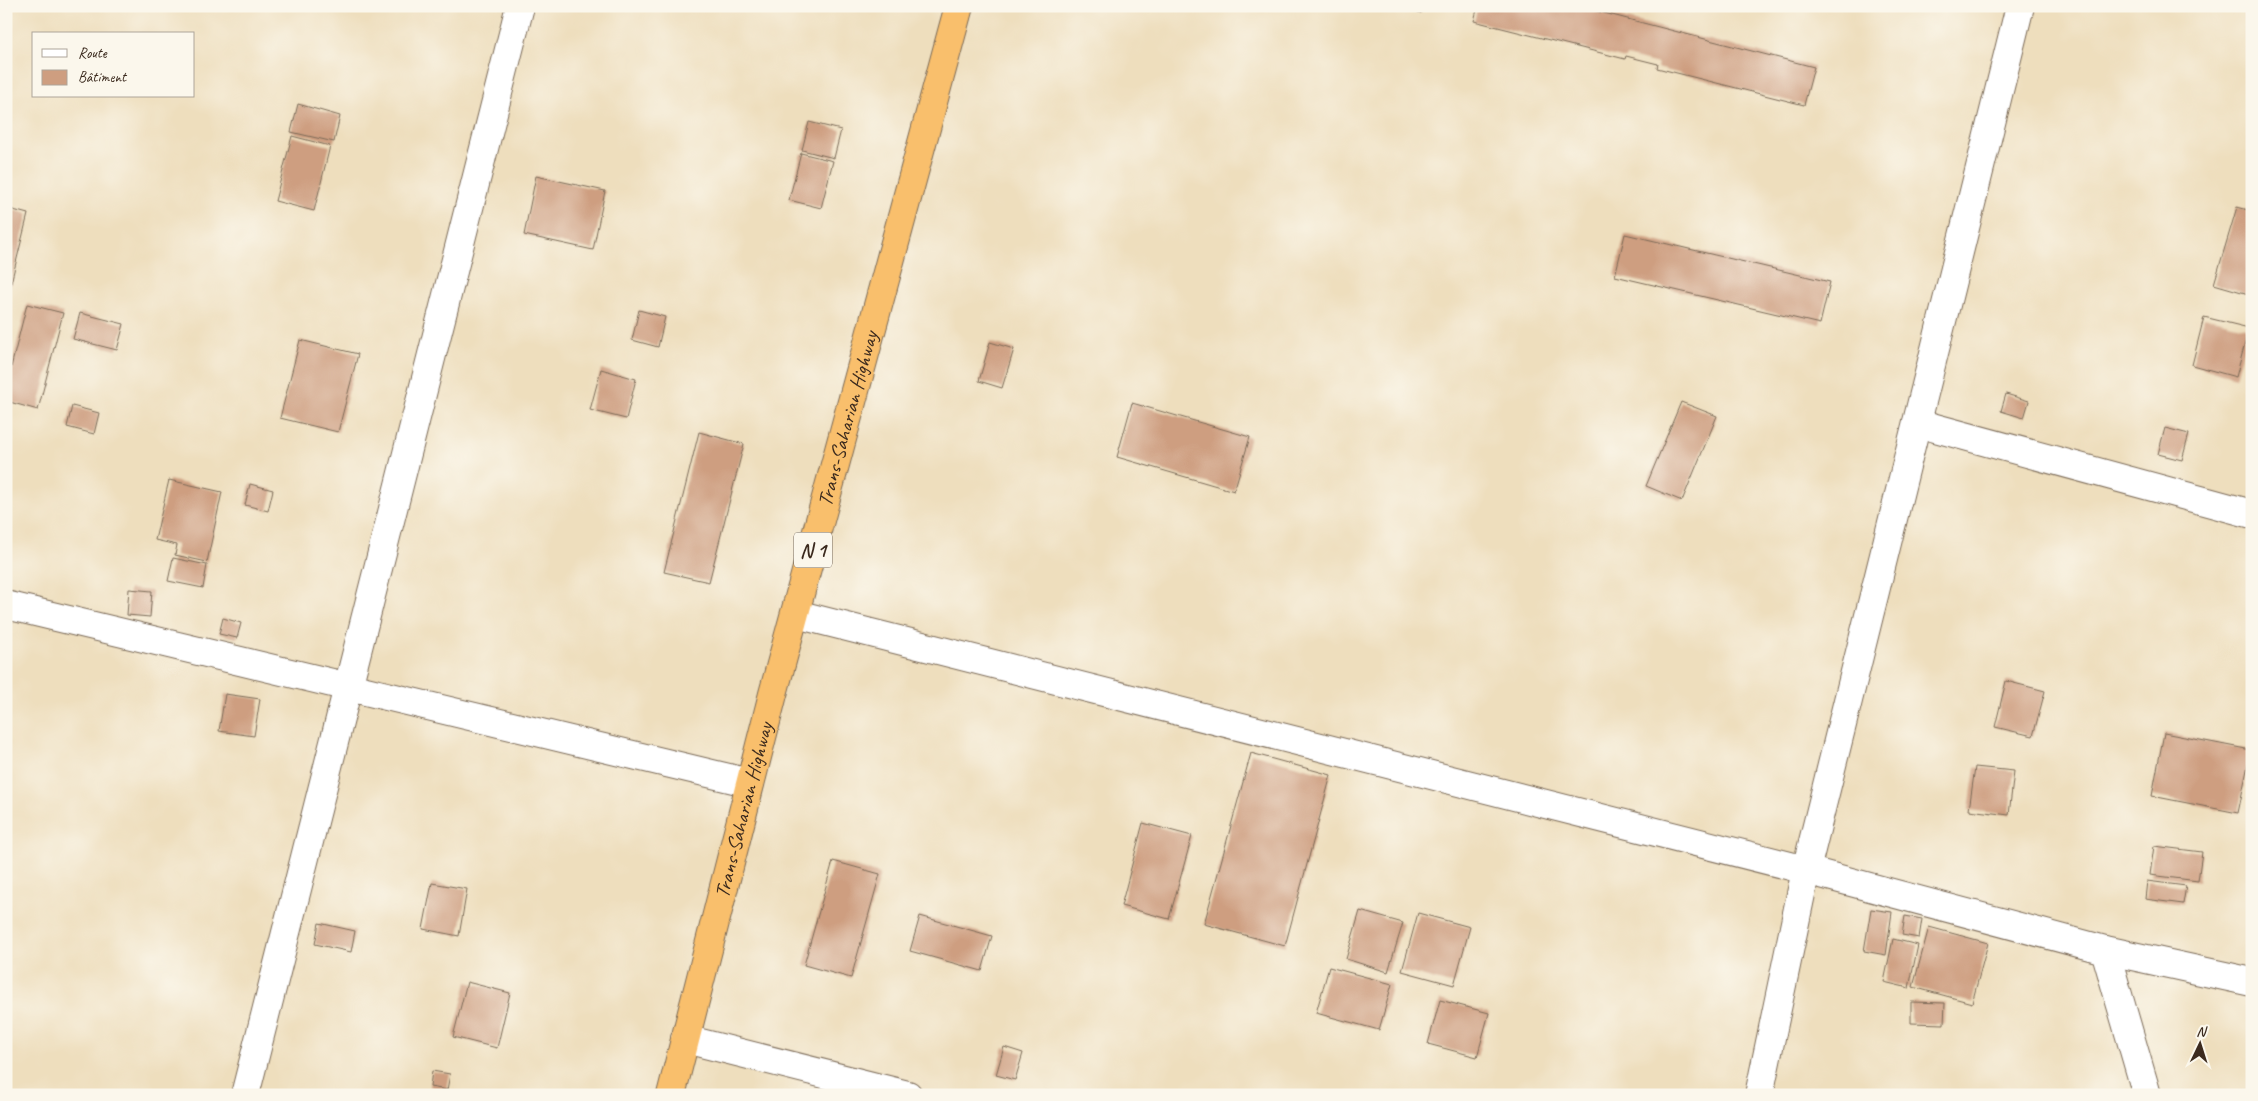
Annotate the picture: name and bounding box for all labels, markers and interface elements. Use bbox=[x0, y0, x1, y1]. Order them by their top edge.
legend bbox=[32, 32, 195, 98]
text: Route bbox=[78, 44, 108, 63]
text: Bâtiment bbox=[78, 68, 128, 87]
street label: Trans-Saharian Highway bbox=[811, 327, 884, 509]
road number: N 1 bbox=[794, 532, 832, 568]
street label: Trans-Saharian Highway bbox=[709, 718, 779, 901]
north arrow bbox=[2176, 1018, 2226, 1068]
text: N bbox=[2196, 1023, 2208, 1040]

